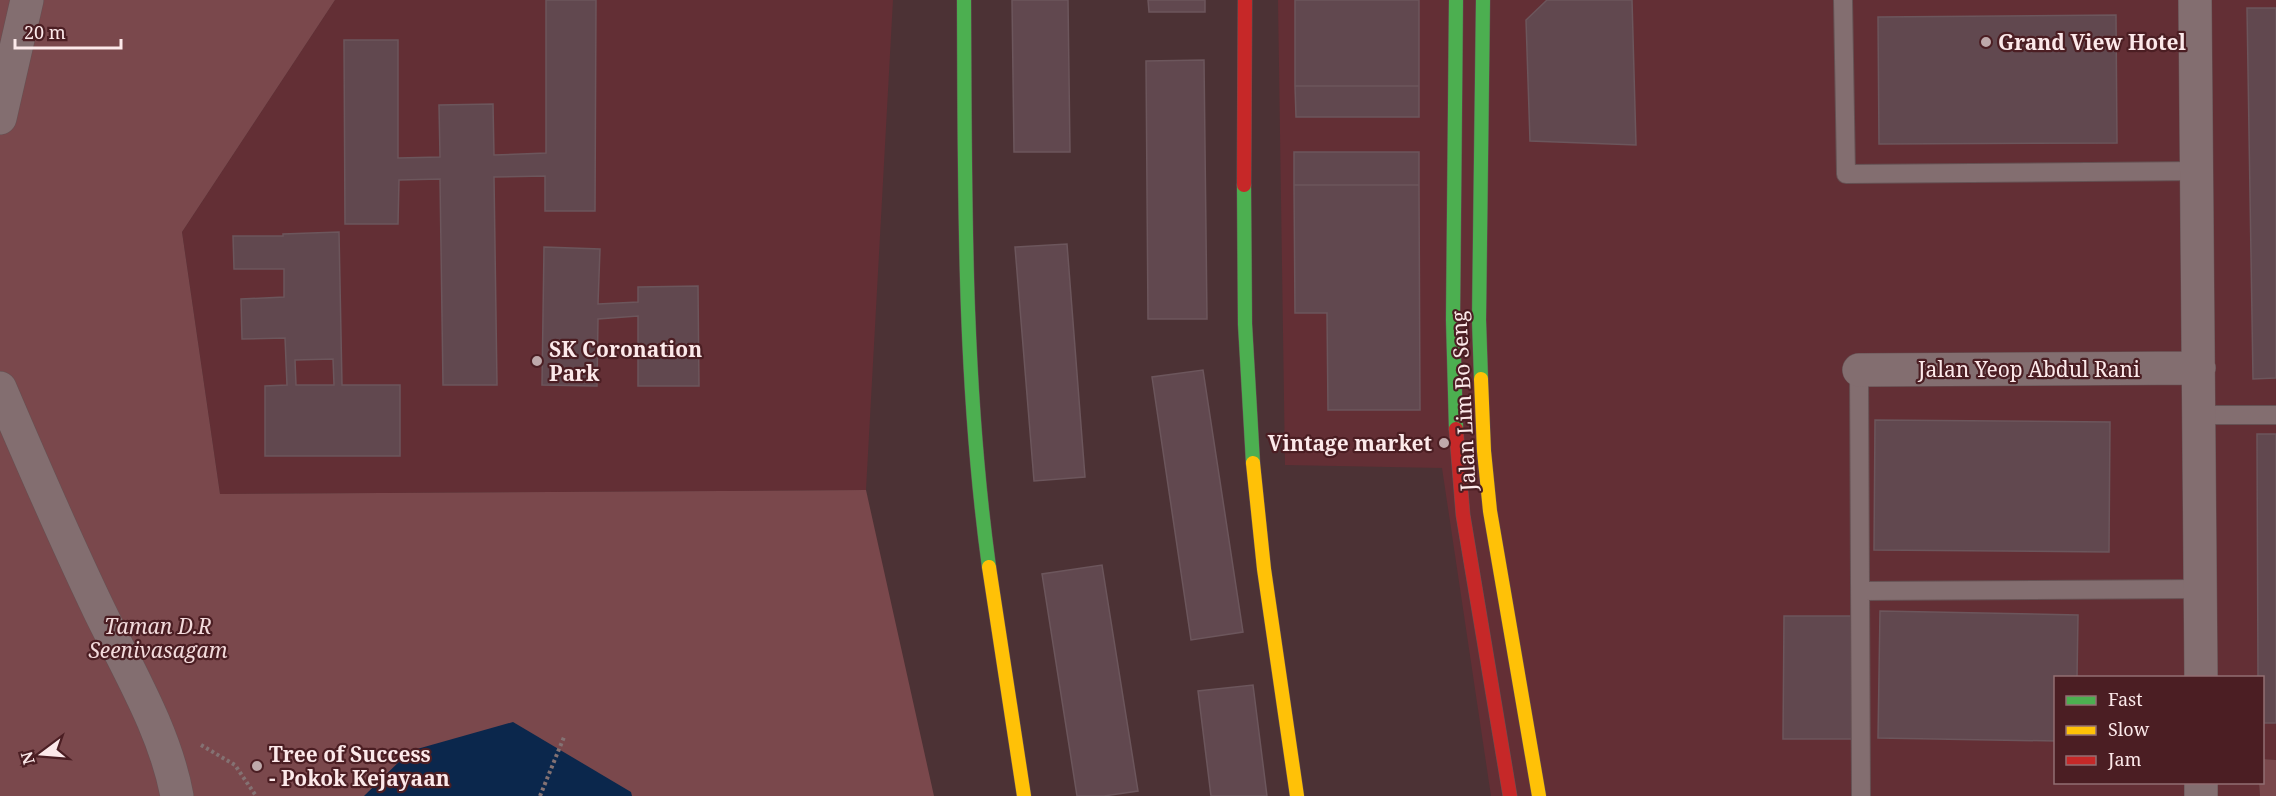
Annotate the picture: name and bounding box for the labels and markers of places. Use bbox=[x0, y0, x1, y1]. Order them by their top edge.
place label: Grand View Hotel bbox=[1998, 28, 2187, 56]
marker: Grand View Hotel bbox=[1979, 35, 1993, 49]
place label: SK Coronation Park bbox=[549, 335, 702, 387]
marker: SK Coronation Park bbox=[530, 354, 544, 368]
place label: Vintage market bbox=[1268, 429, 1432, 457]
marker: Vintage market bbox=[1437, 436, 1451, 450]
place label: Tree of Success - Pokok Kejayaan bbox=[269, 740, 450, 792]
marker: Tree of Success - Pokok Kejayaan bbox=[250, 759, 264, 773]

